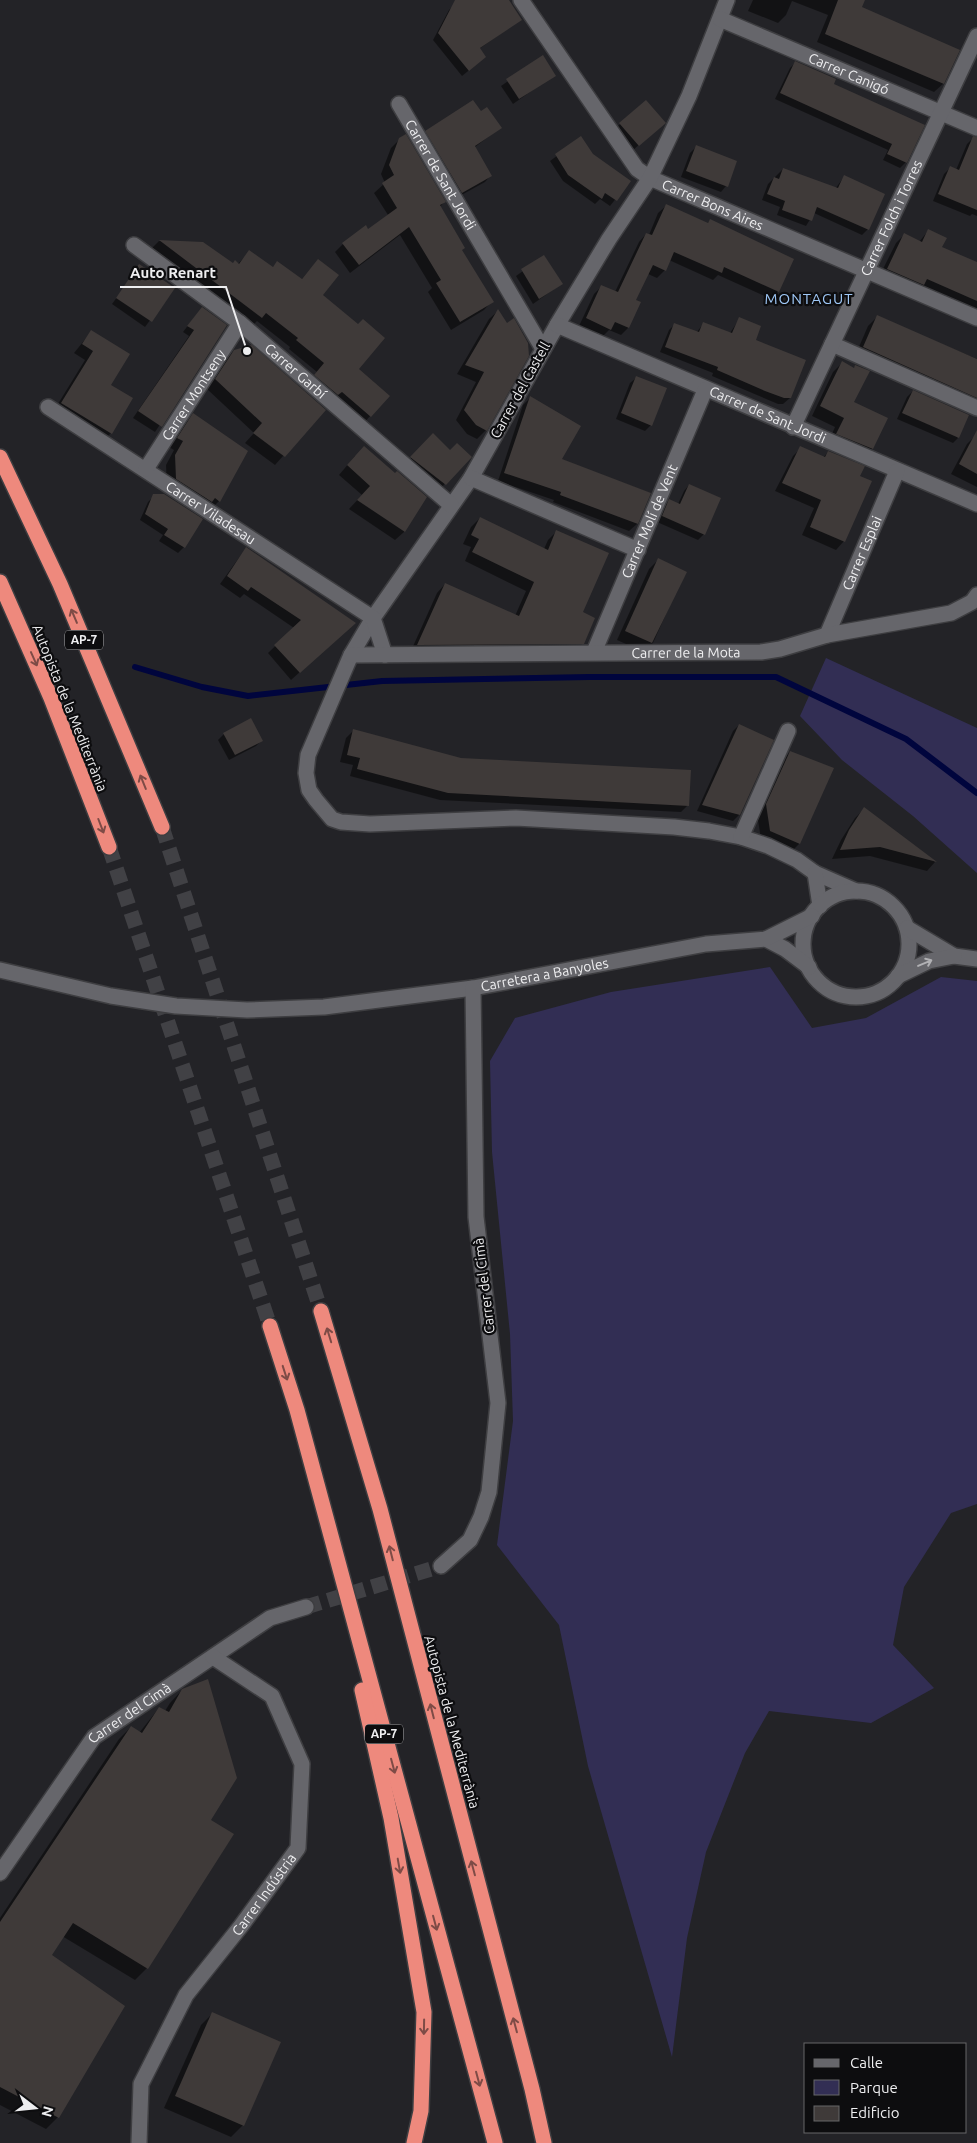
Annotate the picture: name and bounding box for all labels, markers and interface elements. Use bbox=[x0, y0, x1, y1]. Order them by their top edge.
street label: Carrer Canigó bbox=[806, 49, 892, 98]
street label: Carrer de Sant Jordi bbox=[402, 117, 479, 233]
street label: Carrer Folch i Torres bbox=[857, 158, 925, 278]
street label: Carrer Bons Aires bbox=[660, 176, 766, 234]
callout: Auto Renart bbox=[120, 257, 226, 287]
text: Auto Renart bbox=[130, 264, 216, 281]
district label: MONTAGUT bbox=[764, 290, 854, 307]
street label: Carrer del Castell bbox=[487, 339, 553, 441]
street label: Carrer Garbí bbox=[262, 340, 330, 402]
street label: Carrer Montseny bbox=[158, 346, 229, 443]
street label: Carrer de Sant Jordi bbox=[707, 383, 828, 447]
street label: Carrer Molí de Vent bbox=[618, 461, 681, 581]
street label: Carrer Viladesau bbox=[163, 478, 259, 548]
street label: Carrer Esplai bbox=[839, 514, 885, 593]
one-way arrow bbox=[68, 609, 78, 624]
street label: Autopista de la Mediterrània bbox=[29, 622, 111, 794]
road number: AP-7 bbox=[65, 630, 103, 650]
street label: Carrer de la Mota bbox=[631, 644, 741, 661]
one-way arrow bbox=[29, 651, 39, 666]
one-way arrow bbox=[138, 775, 147, 790]
one-way arrow bbox=[97, 818, 106, 833]
street label: Carretera a Banyoles bbox=[479, 955, 610, 994]
one-way arrow bbox=[917, 958, 932, 968]
street label: Carrer del Cimà bbox=[470, 1237, 498, 1335]
one-way arrow bbox=[323, 1327, 333, 1343]
one-way arrow bbox=[281, 1364, 290, 1380]
one-way arrow bbox=[386, 1546, 395, 1562]
street label: Autopista de la Mediterrània bbox=[421, 1634, 483, 1810]
street label: Carrer del Cimà bbox=[84, 1679, 174, 1746]
one-way arrow bbox=[426, 1703, 436, 1719]
road number: AP-7 bbox=[365, 1725, 403, 1744]
one-way arrow bbox=[388, 1757, 398, 1773]
street label: Carrer Indústria bbox=[229, 1850, 299, 1939]
one-way arrow bbox=[395, 1858, 405, 1874]
one-way arrow bbox=[468, 1860, 478, 1876]
one-way arrow bbox=[430, 1914, 440, 1930]
one-way arrow bbox=[510, 2017, 519, 2033]
one-way arrow bbox=[419, 2018, 429, 2034]
legend bbox=[804, 2043, 967, 2133]
text: Calle bbox=[850, 2054, 883, 2071]
one-way arrow bbox=[473, 2071, 483, 2087]
text: Parque bbox=[850, 2079, 898, 2096]
north arrow bbox=[10, 2083, 60, 2133]
text: N bbox=[38, 2104, 57, 2119]
text: Edificio bbox=[850, 2104, 899, 2121]

